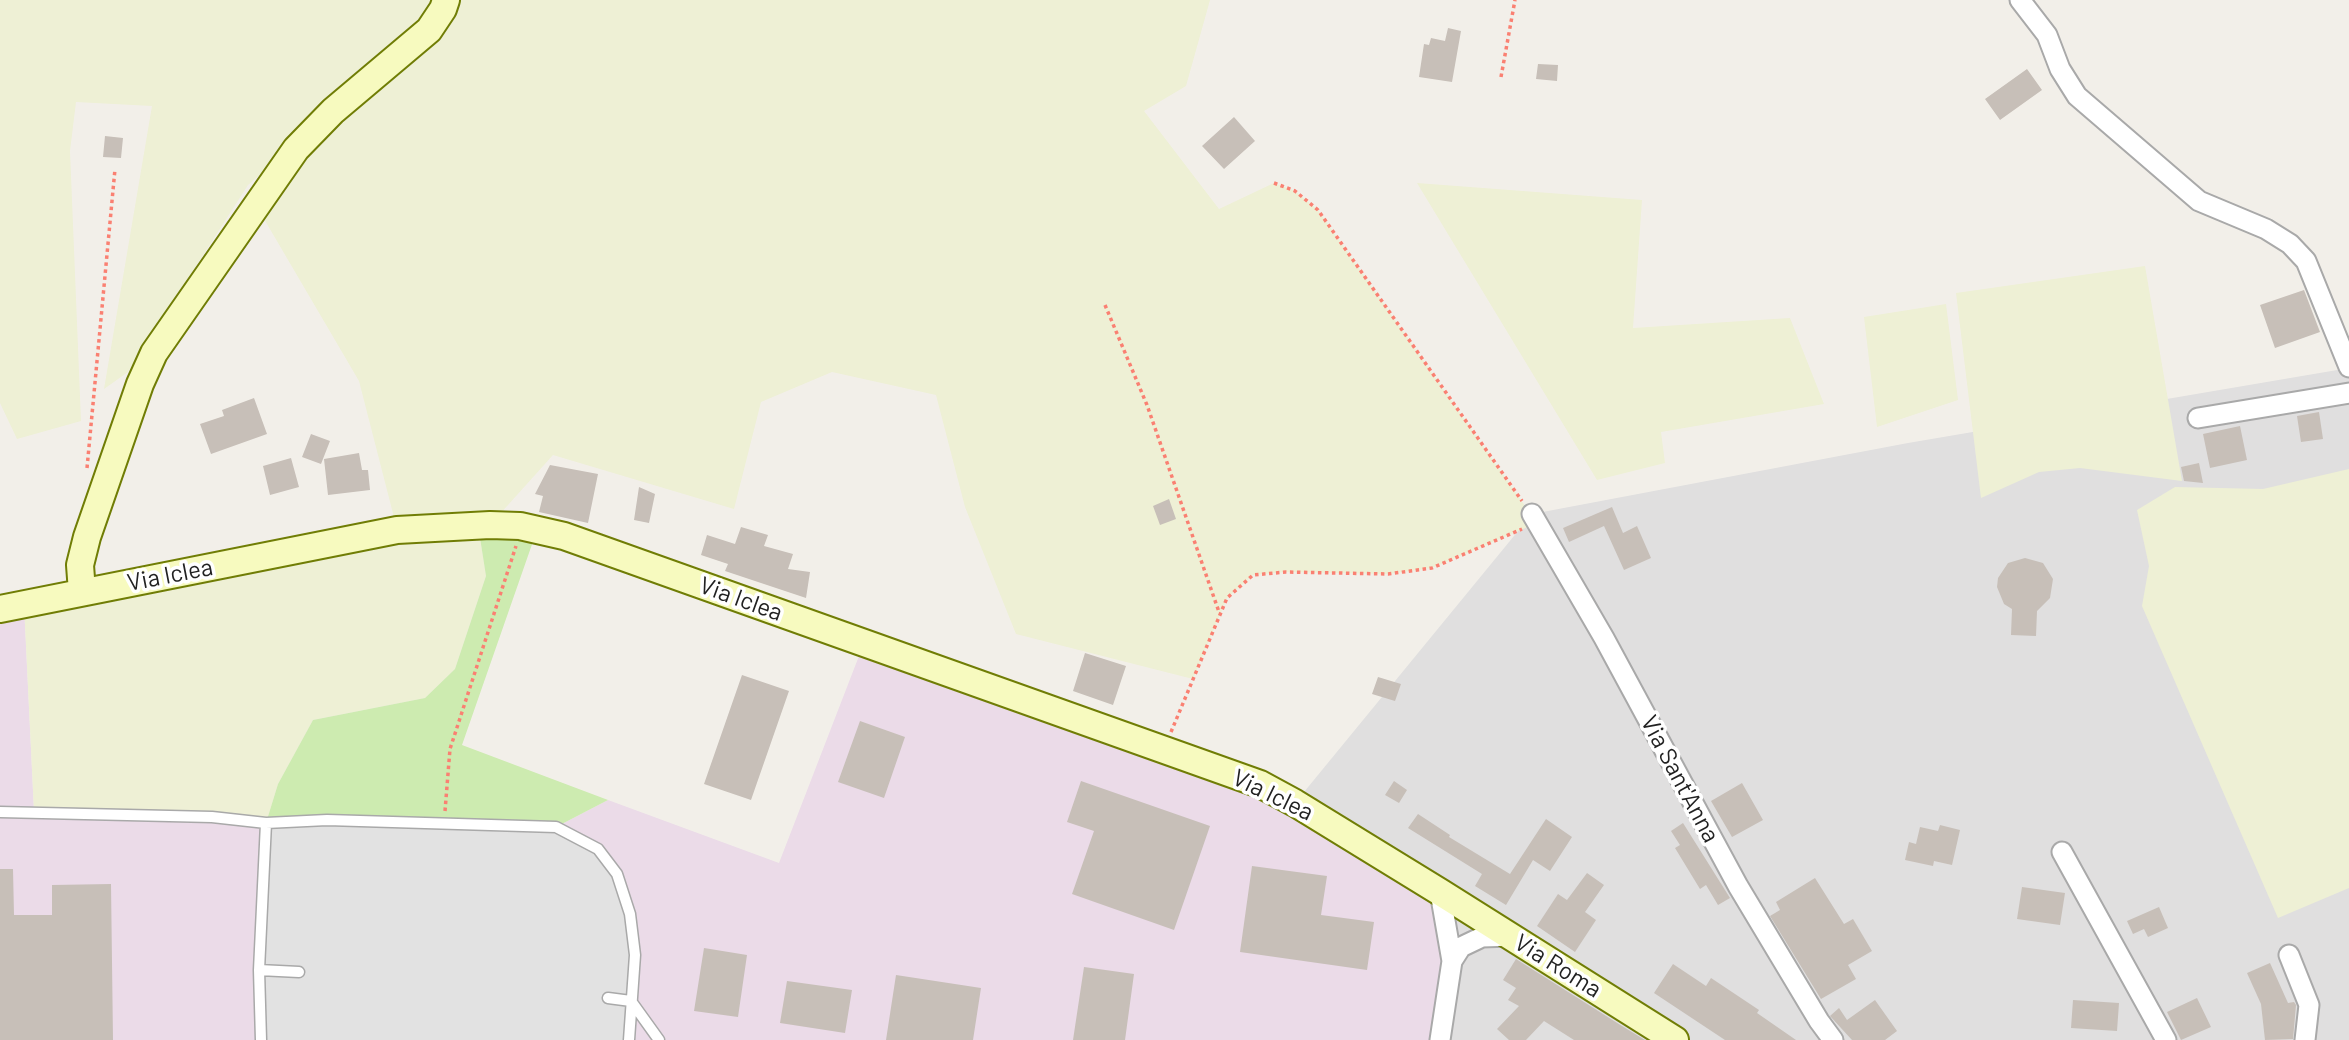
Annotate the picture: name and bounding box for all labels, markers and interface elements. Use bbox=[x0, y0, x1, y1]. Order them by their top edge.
street label: Via Iclea bbox=[125, 553, 215, 597]
street label: Via Iclea bbox=[695, 571, 787, 627]
street label: Via Sant'Anna bbox=[1635, 711, 1725, 847]
street label: Via Iclea bbox=[1228, 763, 1318, 827]
street label: Via Roma bbox=[1509, 928, 1607, 1004]

